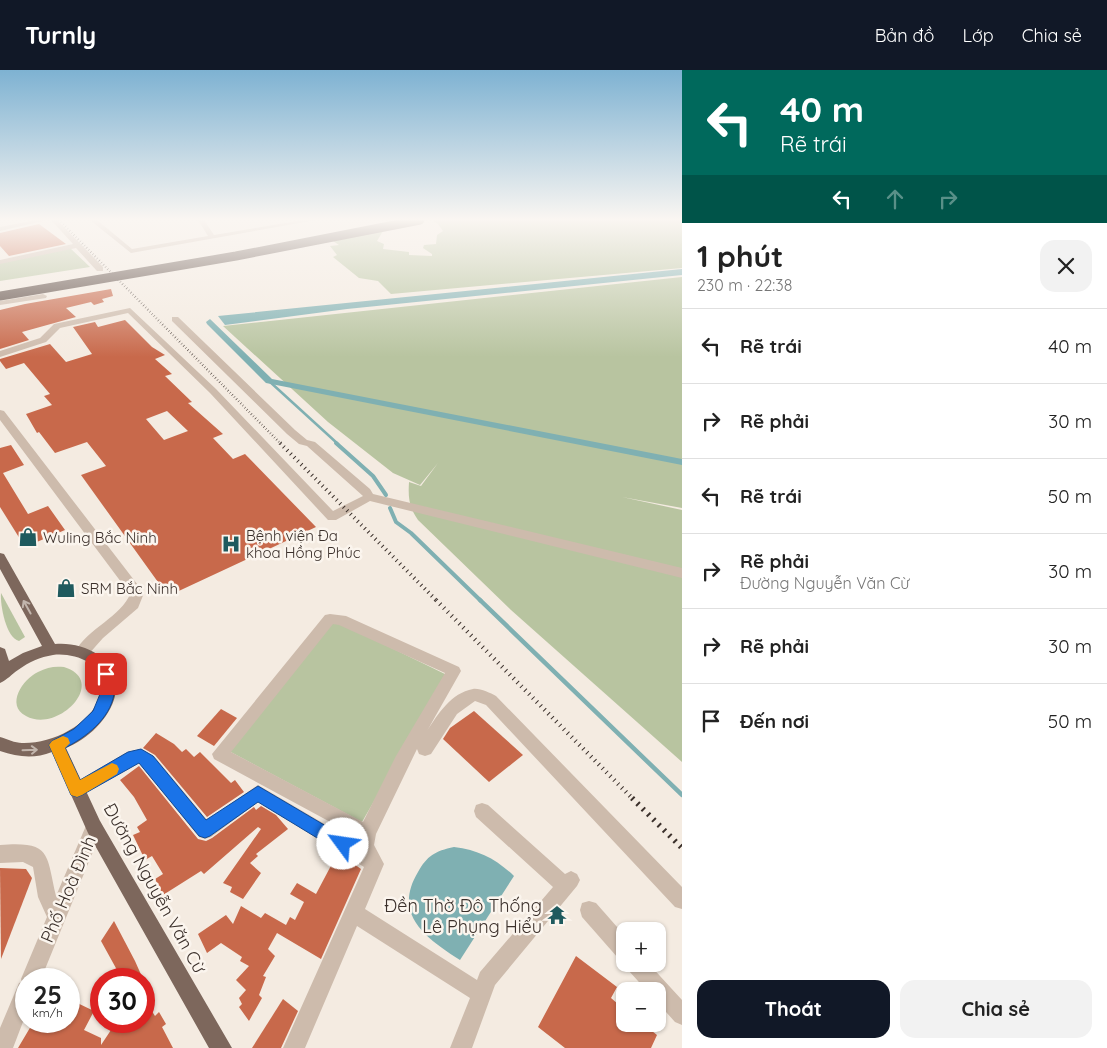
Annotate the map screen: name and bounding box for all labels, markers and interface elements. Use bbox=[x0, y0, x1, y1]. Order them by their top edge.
text: Turnly bbox=[25, 20, 96, 50]
text: Bản đồ bbox=[875, 24, 934, 47]
text: Lớp bbox=[962, 24, 994, 47]
text: Chia sẻ bbox=[1022, 24, 1082, 47]
text: 40 m bbox=[780, 87, 864, 131]
icon: left bbox=[697, 90, 762, 155]
text: Rẽ trái bbox=[780, 130, 847, 158]
icon: left bbox=[828, 185, 856, 213]
icon: ahead bbox=[881, 185, 909, 213]
icon: right bbox=[934, 185, 962, 213]
text: 1 phút bbox=[697, 237, 783, 275]
button: close bbox=[1040, 240, 1092, 292]
text: 230 m · 22:38 bbox=[697, 275, 792, 295]
icon: left bbox=[697, 332, 725, 360]
text: Rẽ trái bbox=[740, 334, 802, 358]
text: 40 m bbox=[1048, 334, 1092, 358]
icon: right bbox=[697, 407, 725, 435]
text: Rẽ phải bbox=[740, 409, 809, 433]
text: 30 m bbox=[1048, 409, 1092, 433]
icon: left bbox=[697, 482, 725, 510]
text: Rẽ trái bbox=[740, 484, 802, 508]
text: 50 m bbox=[1048, 484, 1092, 508]
shop icon: Wuling Bắc Ninh bbox=[17, 526, 39, 548]
place label: Bệnh viện Đa khoa Hồng Phúc bbox=[246, 526, 361, 562]
place label: Wuling Bắc Ninh bbox=[43, 528, 157, 547]
hospital icon: Bệnh viện Đa khoa Hồng Phúc bbox=[220, 533, 242, 555]
text: Rẽ phải bbox=[740, 549, 809, 573]
icon: right bbox=[697, 557, 725, 585]
text: 30 m bbox=[1048, 559, 1092, 583]
text: Đường Nguyễn Văn Cừ bbox=[740, 573, 909, 593]
shop icon: SRM Bắc Ninh bbox=[55, 577, 77, 599]
place label: SRM Bắc Ninh bbox=[81, 579, 178, 598]
one-way arrow bbox=[22, 601, 32, 615]
icon: right bbox=[697, 632, 725, 660]
text: Rẽ phải bbox=[740, 634, 809, 658]
text: 30 m bbox=[1048, 634, 1092, 658]
pin bbox=[85, 653, 127, 695]
icon: arrive bbox=[92, 660, 120, 688]
icon: arrive bbox=[697, 707, 725, 735]
text: Đến nơi bbox=[740, 709, 809, 733]
text: 50 m bbox=[1048, 709, 1092, 733]
one-way arrow bbox=[22, 745, 38, 755]
street label: Đường Nguyễn Văn Cừ bbox=[99, 799, 212, 978]
position arrow bbox=[316, 817, 368, 869]
street label: Phố Hoà Đình bbox=[35, 832, 101, 946]
place label: Đền Thờ Đô Thống Lê Phụng Hiểu bbox=[384, 894, 542, 938]
temple icon: Đền Thờ Đô Thống Lê Phụng Hiểu bbox=[546, 904, 568, 926]
map controls bbox=[616, 922, 666, 1032]
button: + bbox=[616, 922, 666, 972]
speed limit sign: 30 bbox=[90, 968, 155, 1033]
text: 25 bbox=[33, 979, 62, 1010]
button: Thoát bbox=[697, 980, 890, 1038]
button: Chia sẻ bbox=[900, 980, 1092, 1038]
button: − bbox=[616, 982, 666, 1032]
text: km/h bbox=[32, 1005, 63, 1020]

